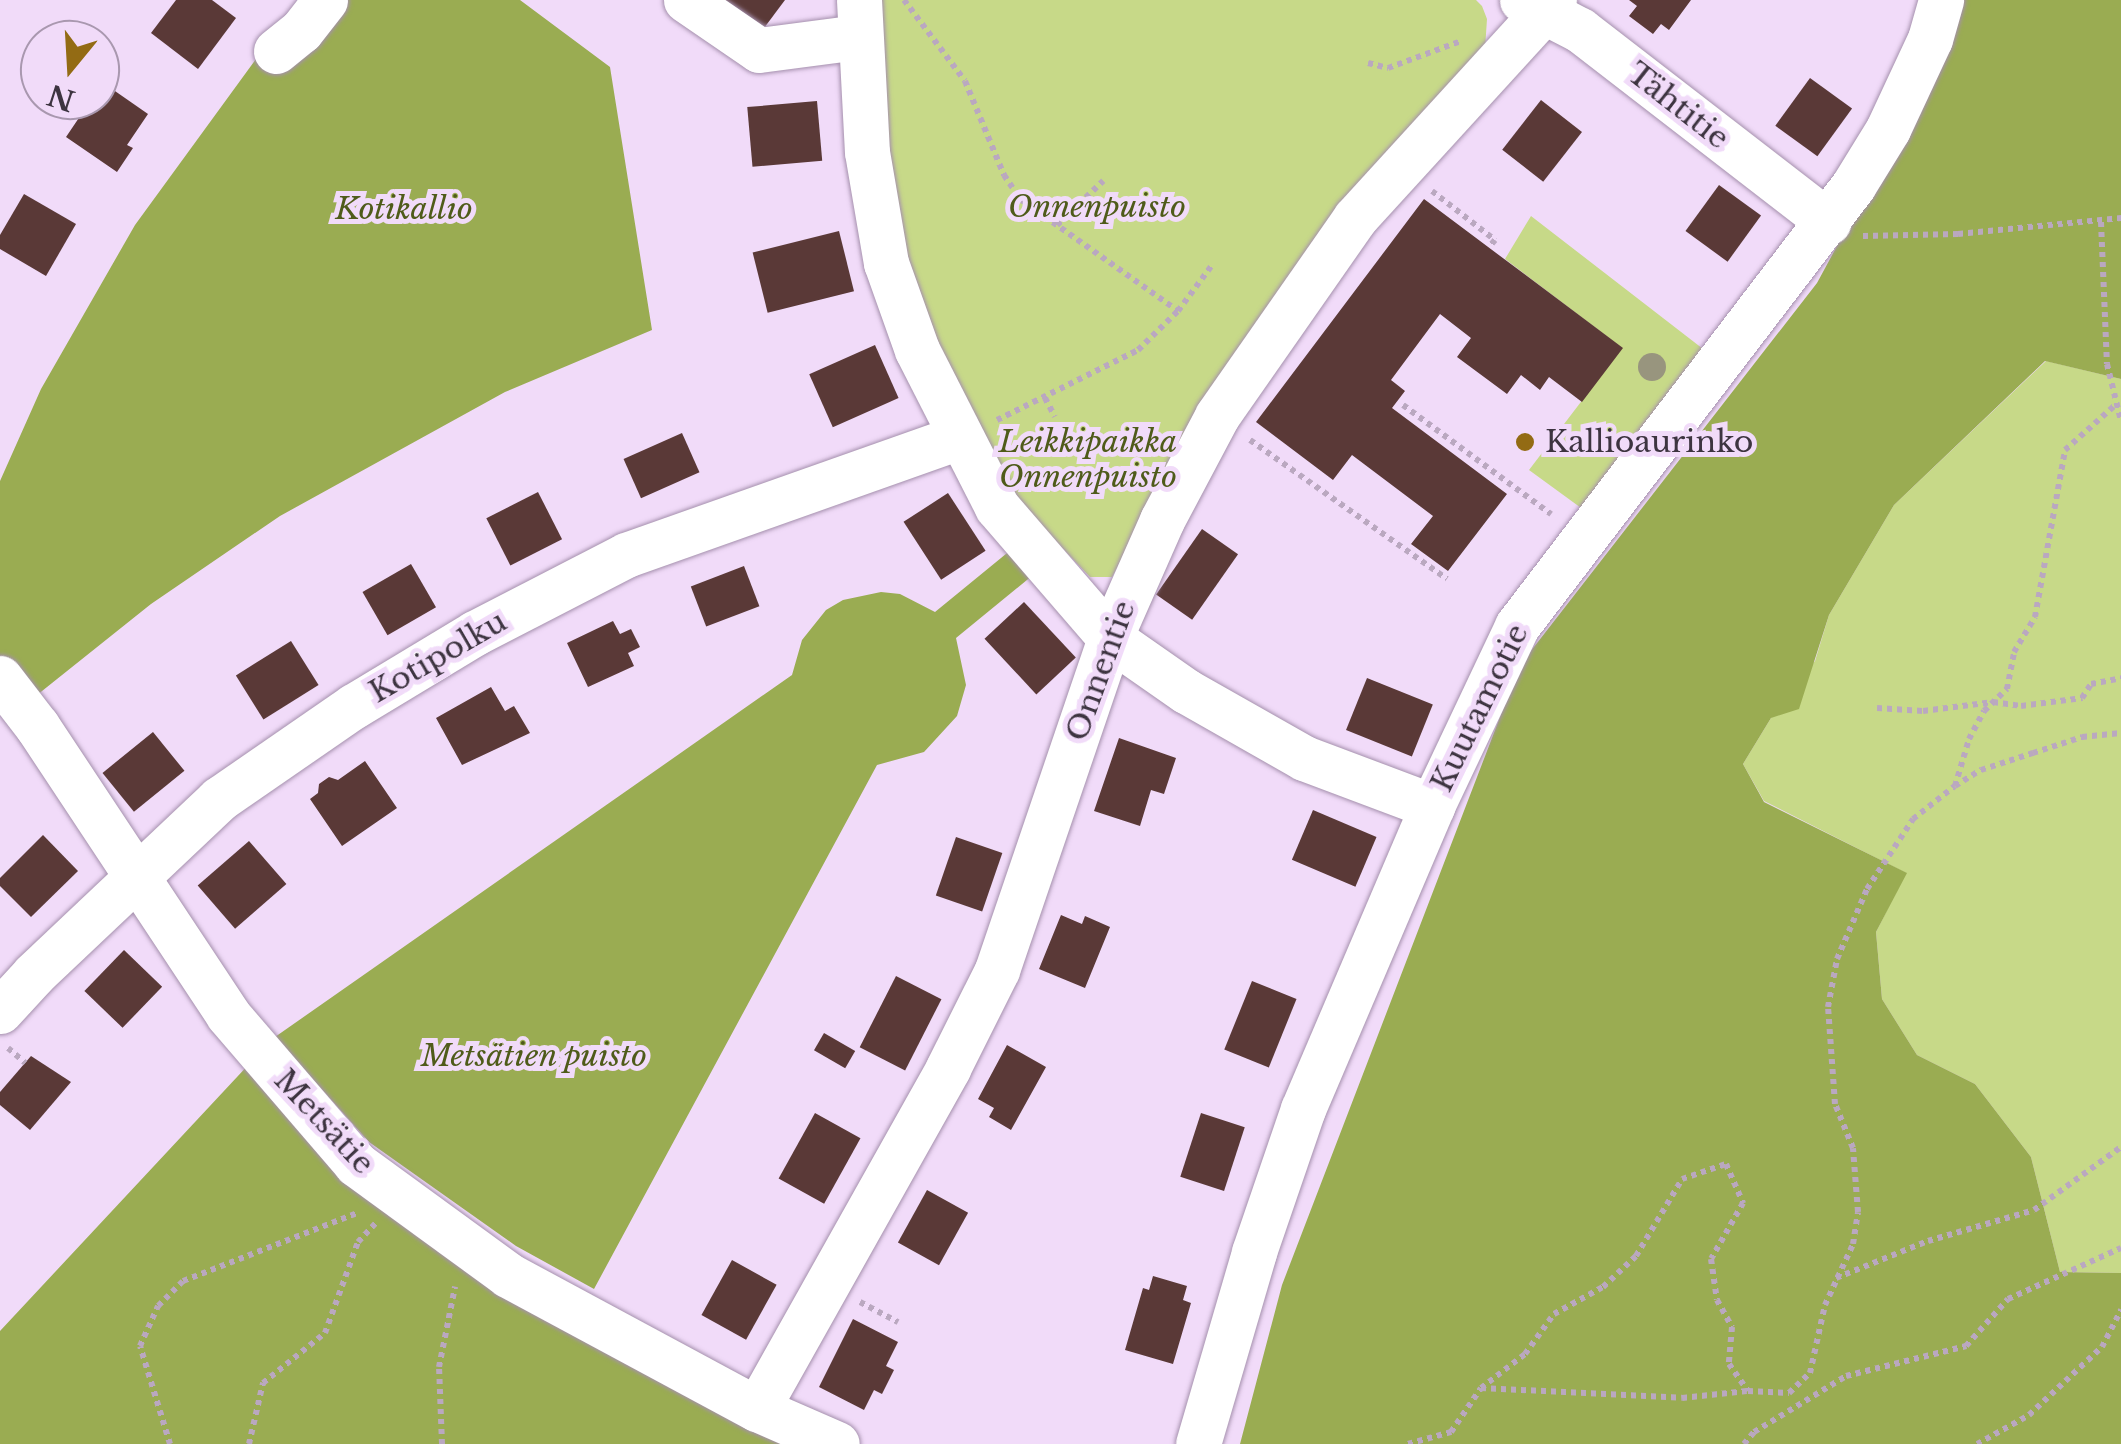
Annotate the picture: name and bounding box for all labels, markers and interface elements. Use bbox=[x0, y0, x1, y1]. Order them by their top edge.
north arrow bbox=[20, 20, 120, 120]
street label: Tähtitie bbox=[1620, 55, 1736, 157]
text: N bbox=[43, 76, 79, 118]
park label: Onnenpuisto bbox=[1008, 189, 1186, 225]
park label: Kotikallio bbox=[335, 191, 473, 227]
park label: Leikkipaikka Onnenpuisto bbox=[999, 424, 1177, 494]
place label: Kallioaurinko bbox=[1545, 424, 1753, 460]
marker: Kallioaurinko bbox=[1514, 431, 1536, 453]
street label: Onnentie bbox=[1059, 596, 1143, 746]
street label: Kotipolku bbox=[363, 603, 513, 711]
street label: Kuutamotie bbox=[1424, 618, 1536, 798]
park label: Metsätien puisto bbox=[420, 1038, 648, 1074]
street label: Metsätie bbox=[267, 1062, 381, 1182]

